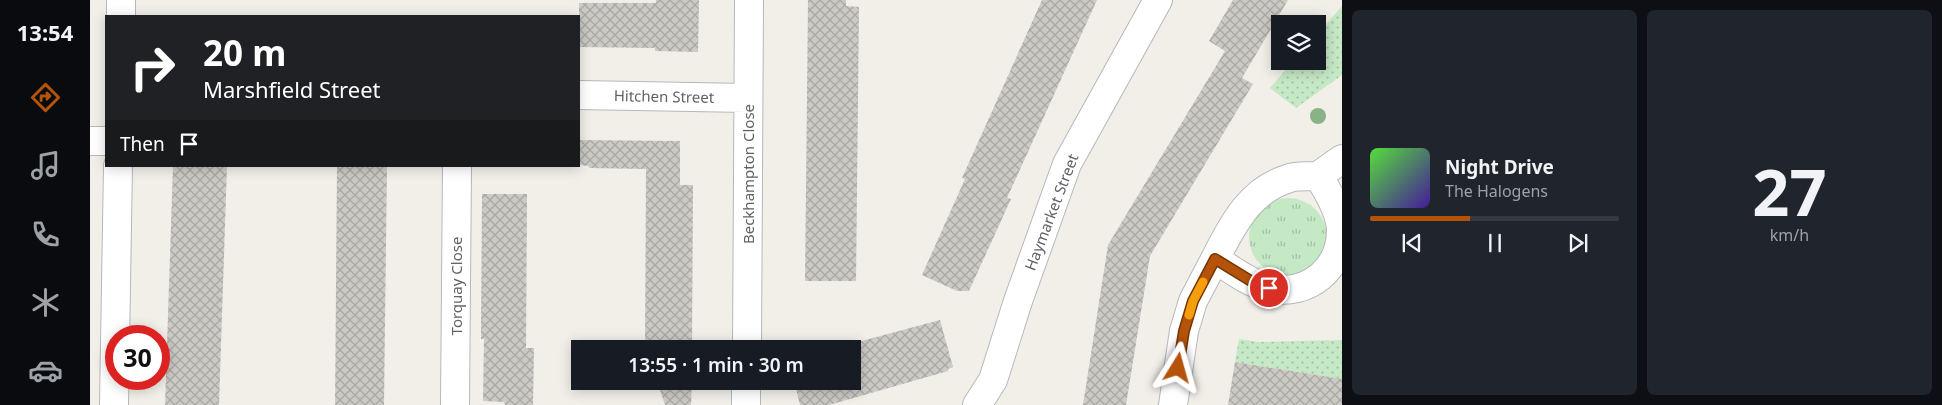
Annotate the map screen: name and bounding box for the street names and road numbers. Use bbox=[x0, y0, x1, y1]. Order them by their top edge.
street label: Hitchen Street bbox=[614, 85, 715, 107]
street label: Beckhampton Close bbox=[738, 104, 758, 244]
street label: Haymarket Street bbox=[1020, 150, 1083, 273]
street label: Torquay Close bbox=[446, 237, 466, 335]

